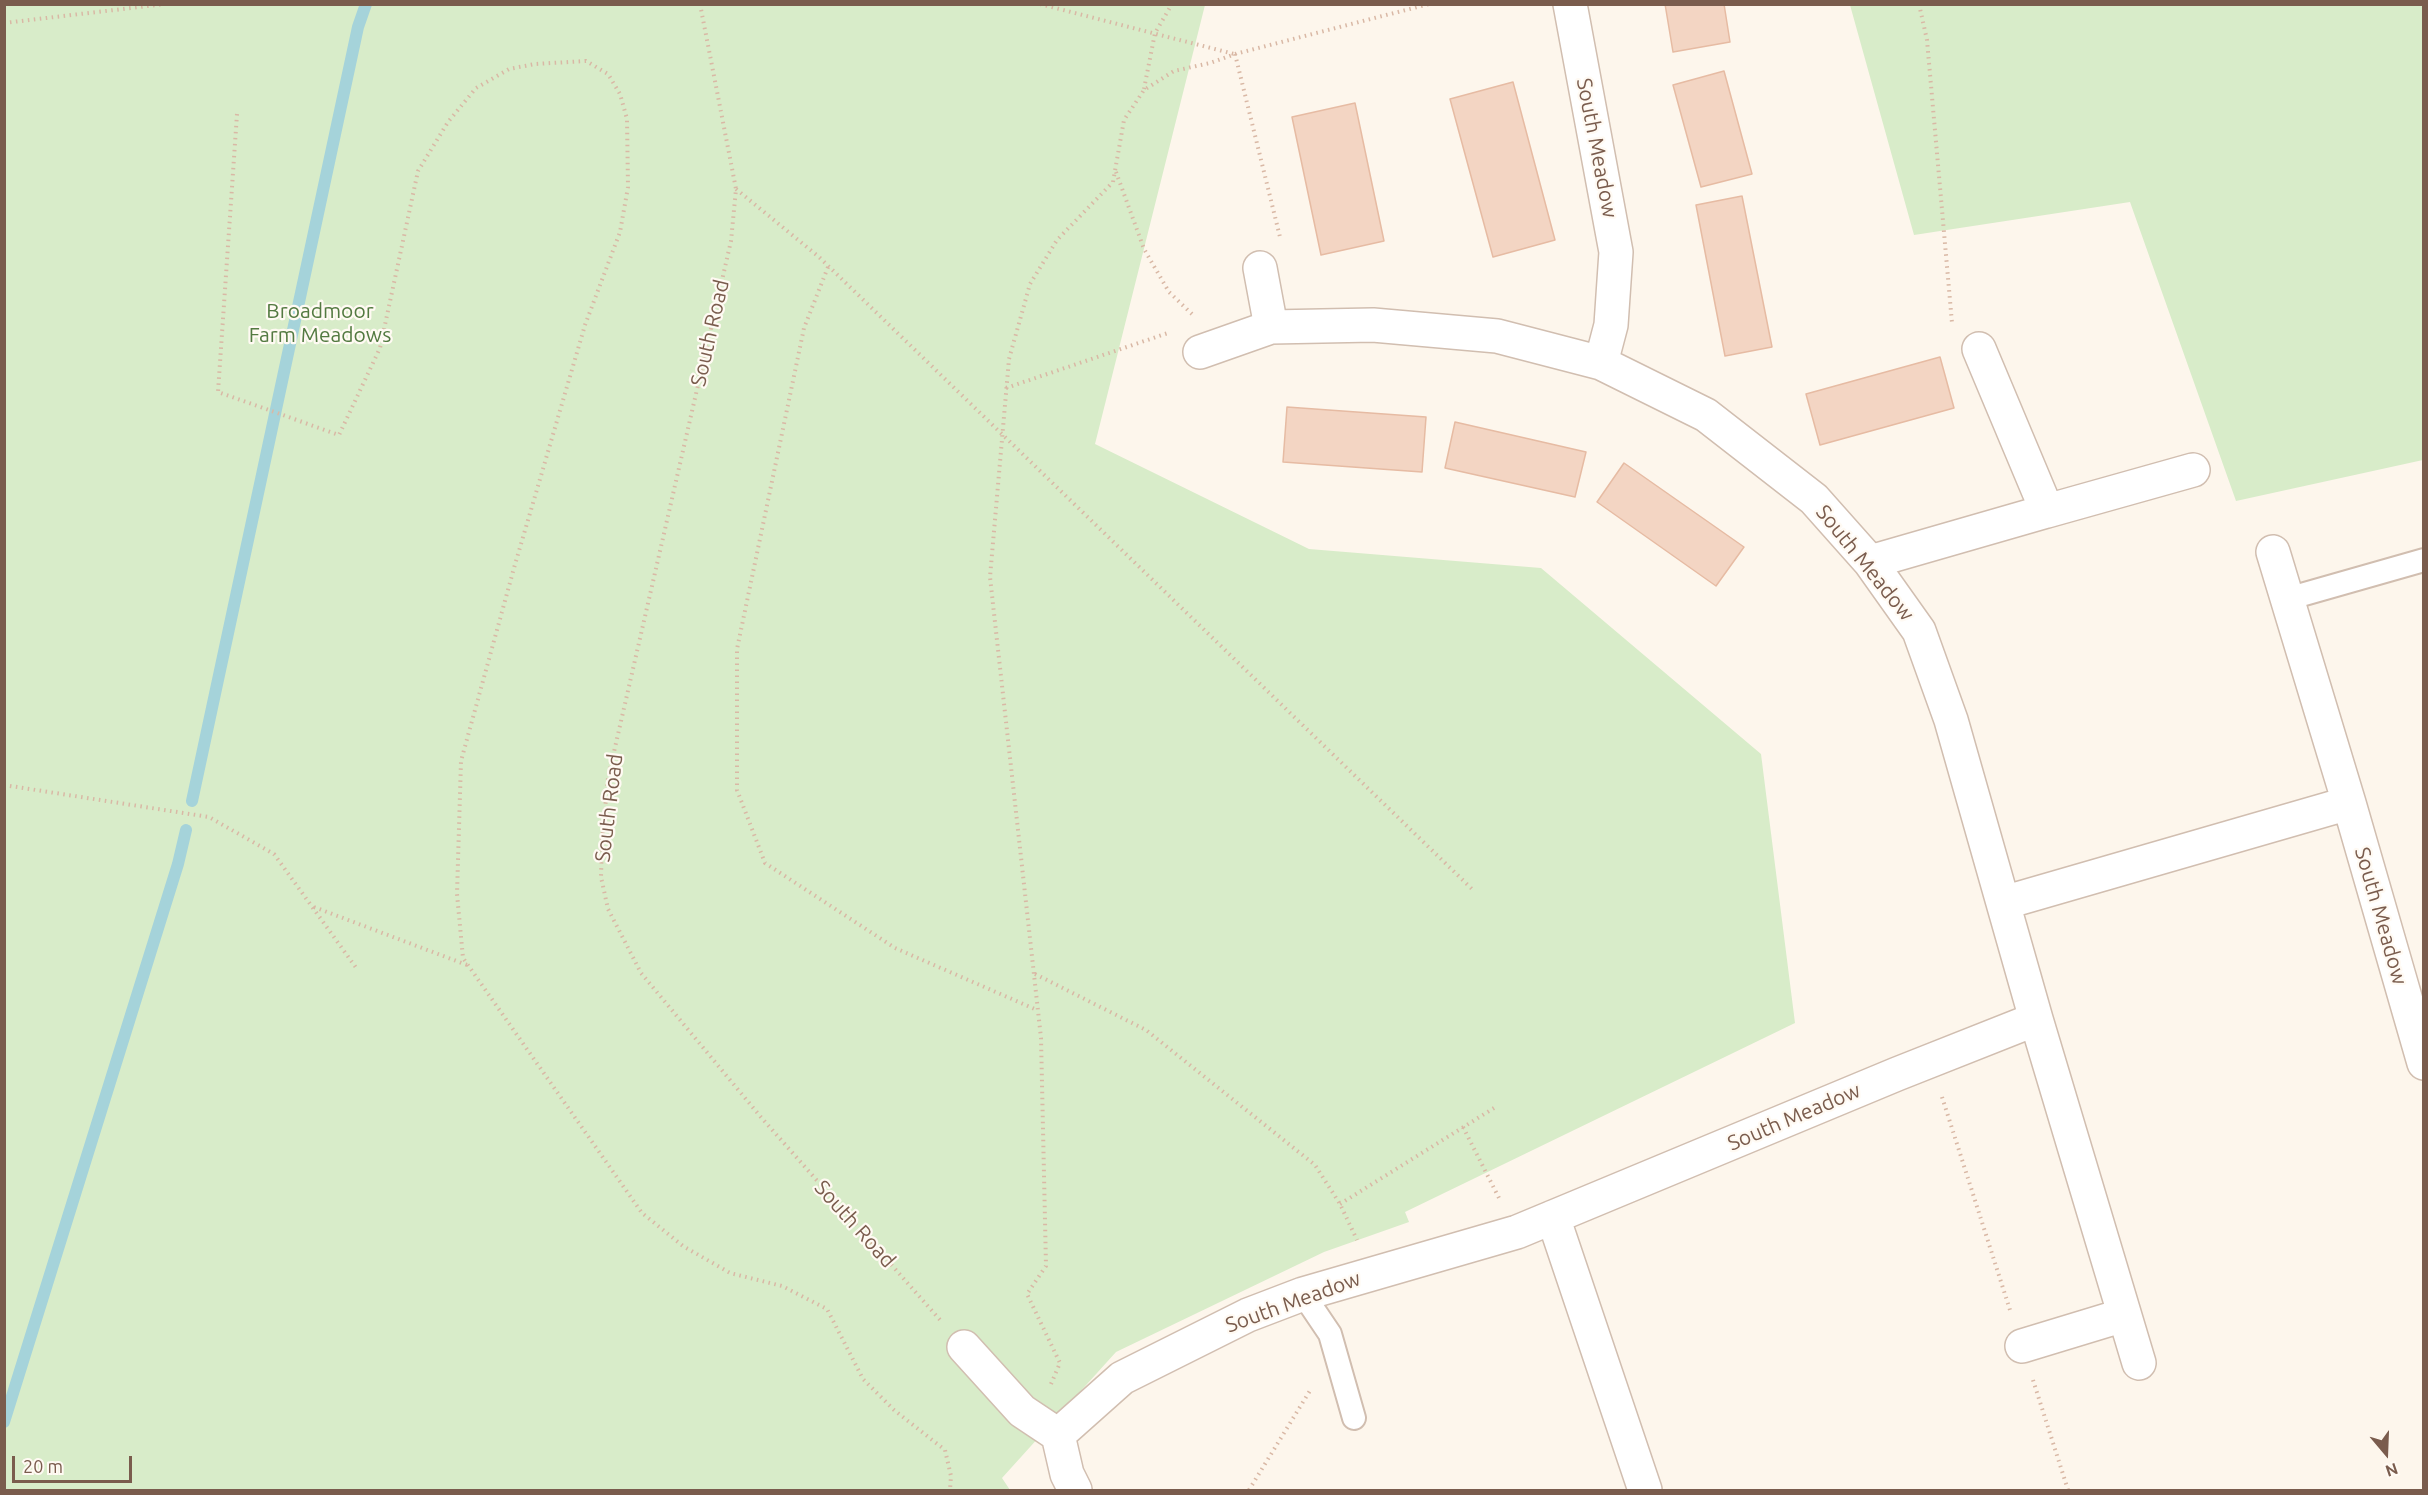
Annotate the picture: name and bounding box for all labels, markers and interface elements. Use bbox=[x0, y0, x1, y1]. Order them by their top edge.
street label: South Meadow bbox=[1571, 76, 1623, 220]
street label: South Road bbox=[685, 277, 735, 389]
park label: Broadmoor Farm Meadows bbox=[249, 298, 391, 348]
street label: South Meadow bbox=[1811, 500, 1919, 626]
street label: South Road bbox=[590, 753, 628, 863]
street label: South Meadow bbox=[2349, 844, 2413, 988]
street label: South Meadow bbox=[1724, 1078, 1864, 1156]
street label: South Road bbox=[809, 1175, 901, 1273]
street label: South Meadow bbox=[1222, 1266, 1364, 1338]
north arrow bbox=[2356, 1423, 2416, 1483]
scale bar bbox=[15, 1444, 135, 1482]
text: 20 m bbox=[23, 1456, 63, 1476]
text: N bbox=[2383, 1460, 2400, 1480]

